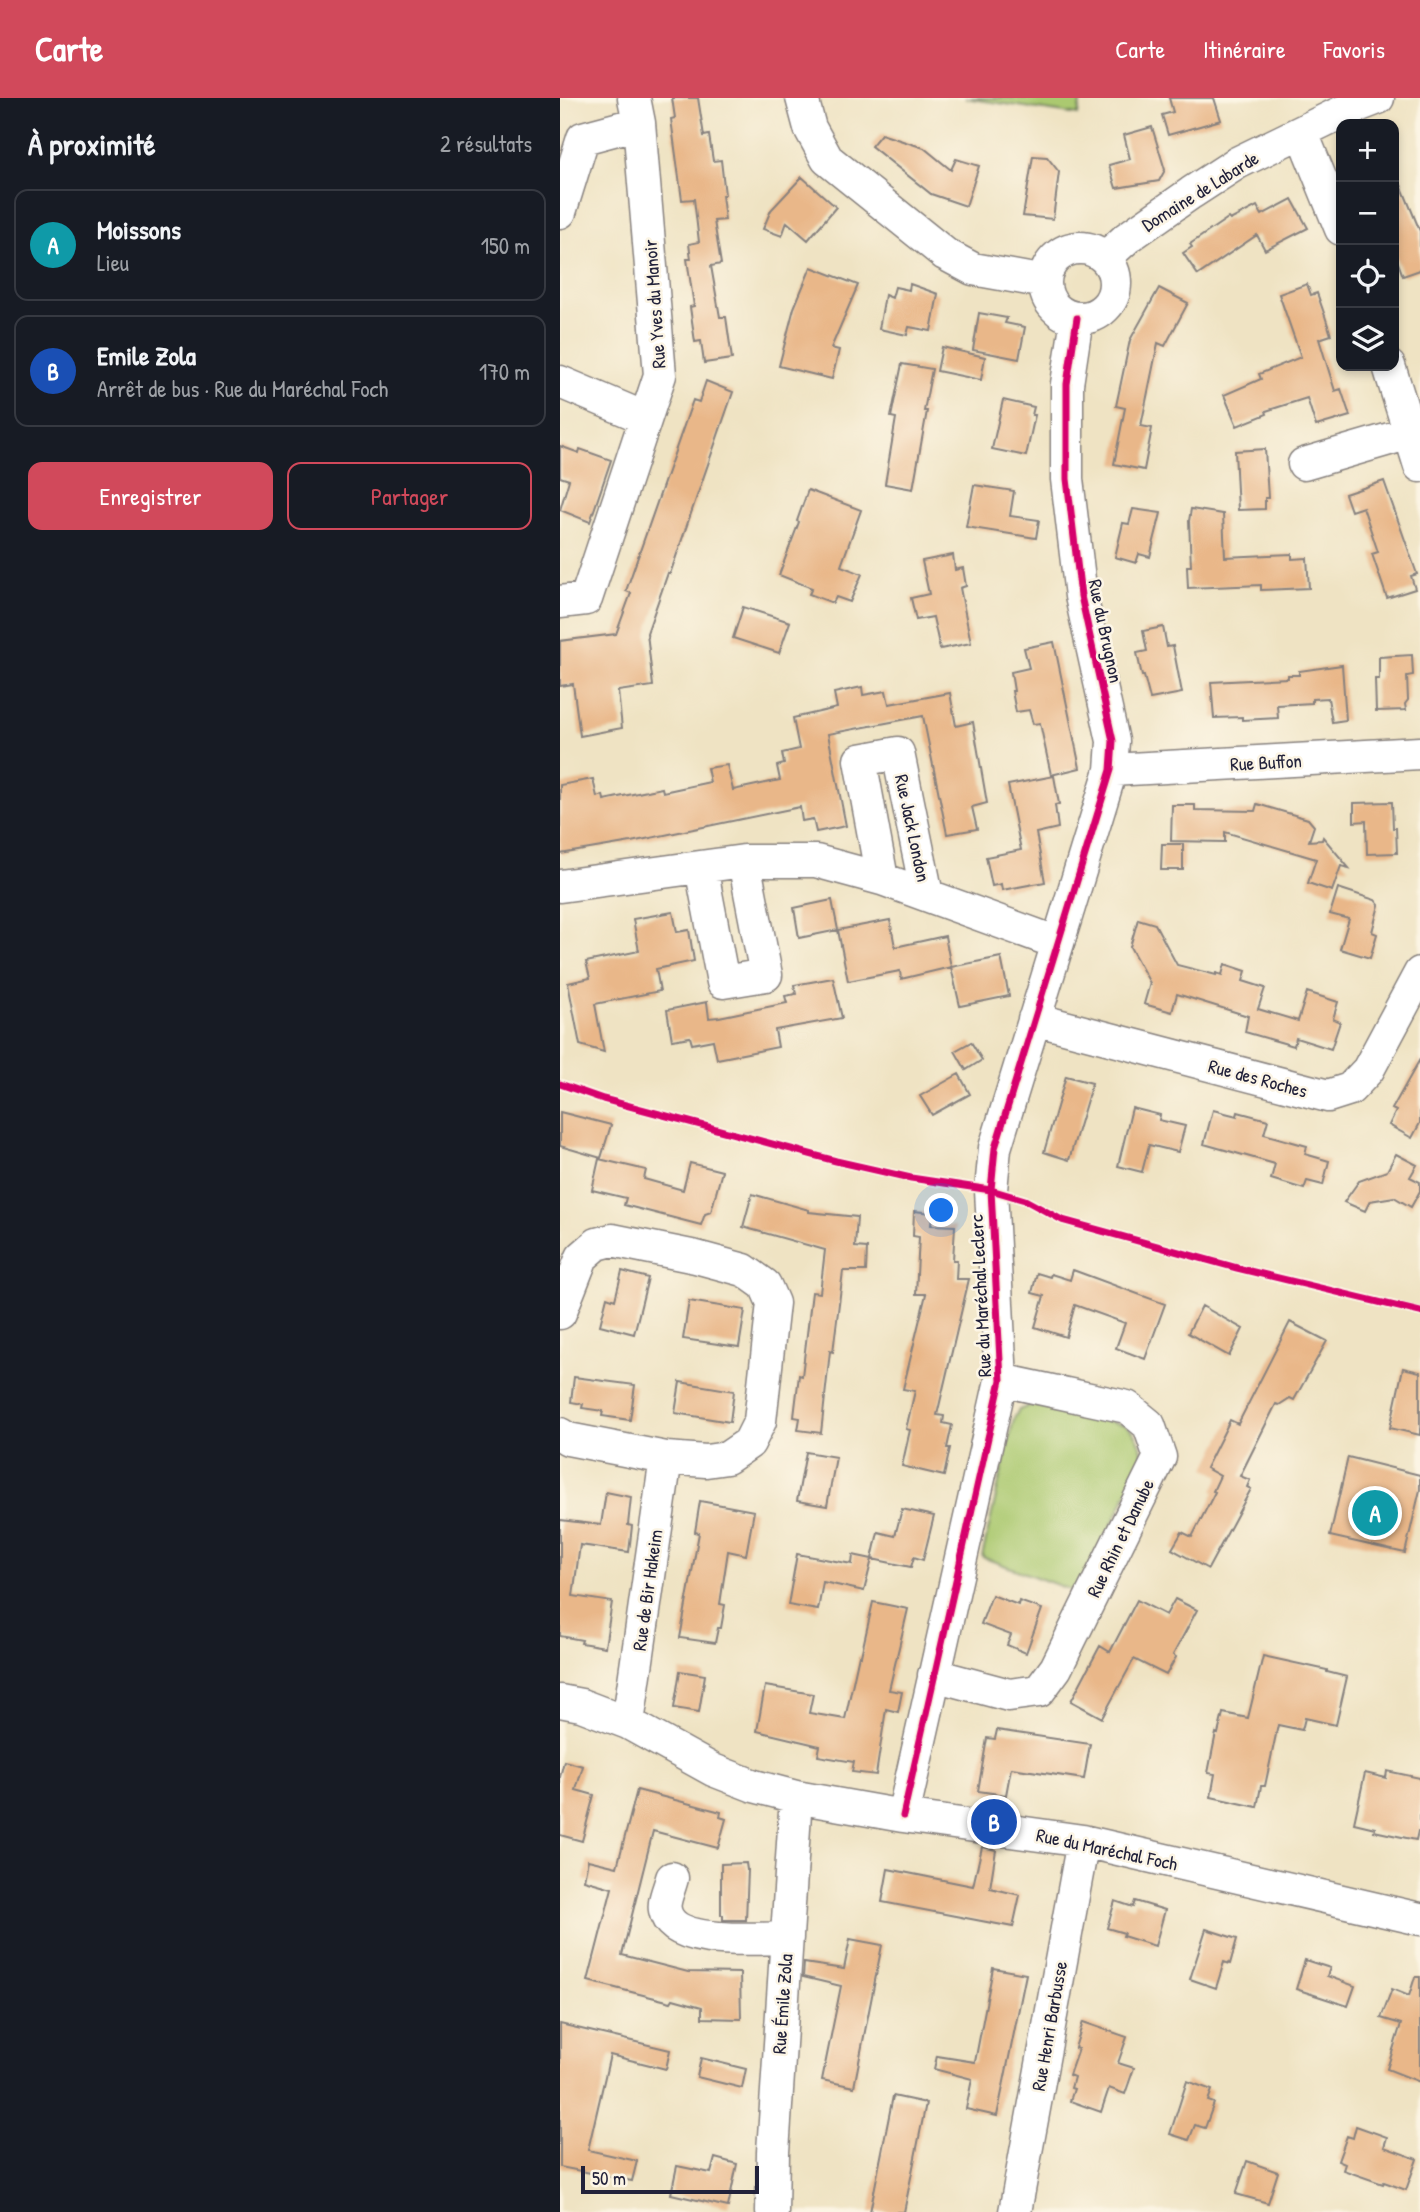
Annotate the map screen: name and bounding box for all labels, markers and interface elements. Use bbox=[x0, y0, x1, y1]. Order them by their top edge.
text: Carte bbox=[35, 27, 103, 71]
text: Carte bbox=[1115, 33, 1165, 65]
text: Itinéraire bbox=[1203, 33, 1285, 65]
text: Favoris bbox=[1323, 33, 1385, 65]
map controls bbox=[1336, 119, 1399, 371]
button: + bbox=[1336, 119, 1399, 182]
text: À proximité bbox=[28, 124, 156, 164]
text: 2 résultats bbox=[440, 128, 532, 159]
street label: Domaine de Labarde bbox=[1137, 144, 1264, 237]
button: − bbox=[1336, 182, 1399, 245]
text: Moissons bbox=[97, 212, 181, 247]
text: A bbox=[47, 230, 59, 261]
text: 150 m bbox=[481, 230, 530, 261]
street label: Rue Yves du Manoir bbox=[636, 238, 671, 369]
button: locate bbox=[1336, 245, 1399, 308]
text: Lieu bbox=[97, 247, 129, 278]
button: layers bbox=[1336, 308, 1399, 371]
text: Emile Zola bbox=[97, 338, 196, 373]
text: B bbox=[47, 356, 59, 387]
text: 170 m bbox=[479, 356, 530, 387]
text: Arrêt de bus · Rue du Maréchal Foch bbox=[97, 373, 388, 404]
button: Enregistrer bbox=[28, 462, 273, 530]
button: Partager bbox=[287, 462, 532, 530]
street label: Rue du Brugnon bbox=[1082, 577, 1130, 685]
street label: Rue Buffon bbox=[1230, 747, 1302, 777]
street label: Rue Jack London bbox=[889, 772, 937, 884]
street label: Rue des Roches bbox=[1206, 1052, 1310, 1104]
your location bbox=[924, 1193, 958, 1227]
street label: Rue du Maréchal Leclerc bbox=[963, 1213, 997, 1378]
street label: Rue Rhin et Danube bbox=[1080, 1474, 1160, 1601]
pin: A bbox=[1352, 1487, 1398, 1539]
street label: Rue de Bir Hakeim bbox=[626, 1528, 668, 1652]
pin: B bbox=[971, 1796, 1017, 1848]
street label: Rue du Maréchal Foch bbox=[1034, 1821, 1180, 1877]
street label: Rue Émile Zola bbox=[766, 1952, 799, 2055]
street label: Rue Henri Barbusse bbox=[1025, 1959, 1073, 2093]
scale bar bbox=[581, 2163, 760, 2195]
text: 50 m bbox=[592, 2165, 626, 2191]

